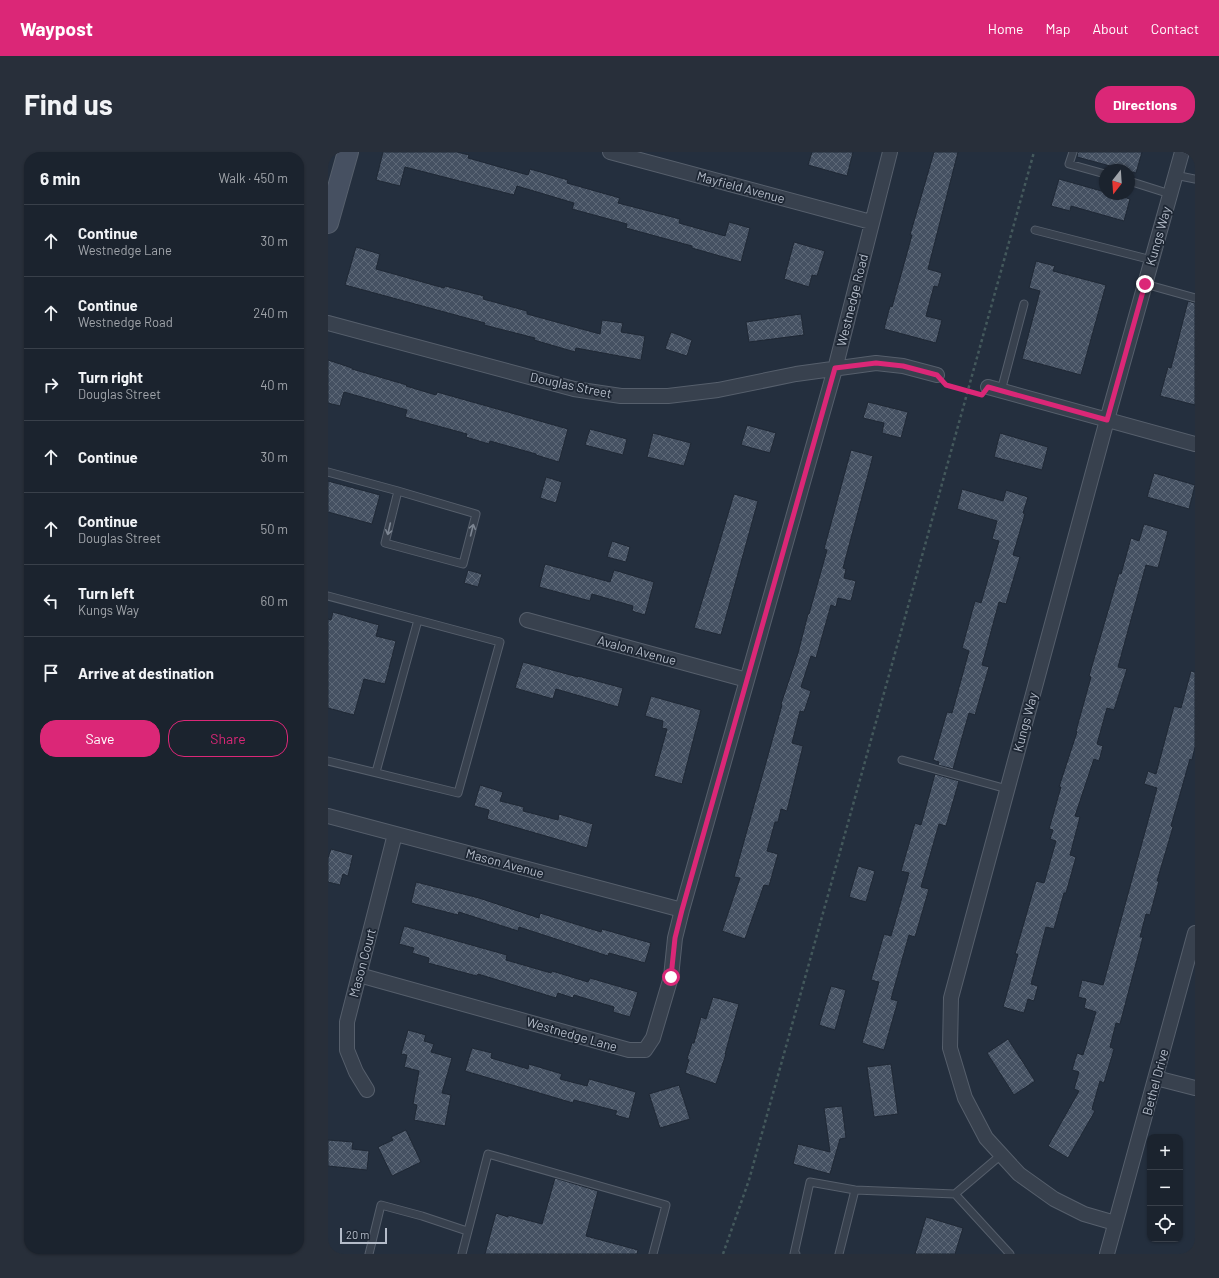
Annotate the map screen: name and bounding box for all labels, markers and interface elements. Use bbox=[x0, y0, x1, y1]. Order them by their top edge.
text: Waypost bbox=[20, 17, 93, 40]
text: Home bbox=[988, 20, 1024, 37]
text: Map bbox=[1046, 20, 1070, 37]
text: About bbox=[1092, 20, 1129, 37]
text: Contact bbox=[1151, 20, 1199, 37]
button: Directions bbox=[1095, 86, 1195, 123]
text: Find us bbox=[24, 87, 113, 121]
north arrow bbox=[1099, 164, 1135, 200]
text: 6 min bbox=[40, 168, 80, 188]
street label: Mayfield Avenue bbox=[695, 168, 787, 206]
text: Walk · 450 m bbox=[219, 170, 288, 186]
street label: Kungs Way bbox=[1142, 204, 1174, 268]
text: Continue bbox=[78, 224, 138, 242]
icon: ahead bbox=[40, 230, 62, 252]
text: 30 m bbox=[261, 233, 288, 249]
text: Westnedge Lane bbox=[78, 242, 172, 258]
street label: Westnedge Road bbox=[833, 252, 871, 348]
route end bbox=[1136, 275, 1154, 293]
text: Continue bbox=[78, 296, 138, 314]
icon: ahead bbox=[40, 302, 62, 324]
text: 240 m bbox=[253, 305, 288, 321]
text: Westnedge Road bbox=[78, 314, 173, 330]
text: Turn right bbox=[78, 368, 143, 386]
street label: Douglas Street bbox=[529, 369, 613, 401]
icon: right bbox=[40, 374, 62, 396]
text: 40 m bbox=[260, 377, 288, 393]
text: Douglas Street bbox=[78, 386, 161, 402]
icon: ahead bbox=[40, 446, 62, 468]
text: Continue bbox=[78, 448, 138, 466]
text: 30 m bbox=[261, 449, 288, 465]
text: Continue bbox=[78, 512, 138, 530]
icon: ahead bbox=[40, 518, 62, 540]
text: 50 m bbox=[261, 521, 288, 537]
one-way arrow bbox=[384, 522, 392, 535]
one-way arrow bbox=[469, 524, 476, 537]
text: Douglas Street bbox=[78, 530, 161, 546]
text: Turn left bbox=[78, 584, 134, 602]
icon: left bbox=[40, 590, 62, 612]
text: 60 m bbox=[261, 593, 288, 609]
text: Kungs Way bbox=[78, 602, 139, 618]
street label: Avalon Avenue bbox=[596, 632, 678, 668]
icon: arrive bbox=[40, 662, 62, 684]
text: Arrive at destination bbox=[78, 664, 214, 682]
street label: Kungs Way bbox=[1009, 690, 1041, 754]
button: Save bbox=[40, 720, 160, 757]
button: Share bbox=[168, 720, 288, 757]
street label: Mason Avenue bbox=[464, 845, 546, 881]
street label: Mason Court bbox=[345, 927, 379, 999]
route start bbox=[662, 968, 680, 986]
street label: Westnedge Lane bbox=[525, 1013, 619, 1055]
street label: Bethel Drive bbox=[1138, 1047, 1172, 1117]
map controls bbox=[1147, 1134, 1183, 1242]
button: + bbox=[1147, 1134, 1183, 1170]
button: − bbox=[1147, 1170, 1183, 1206]
button: locate bbox=[1147, 1206, 1183, 1242]
scale bar bbox=[340, 1226, 387, 1245]
text: 20 m bbox=[346, 1228, 369, 1241]

